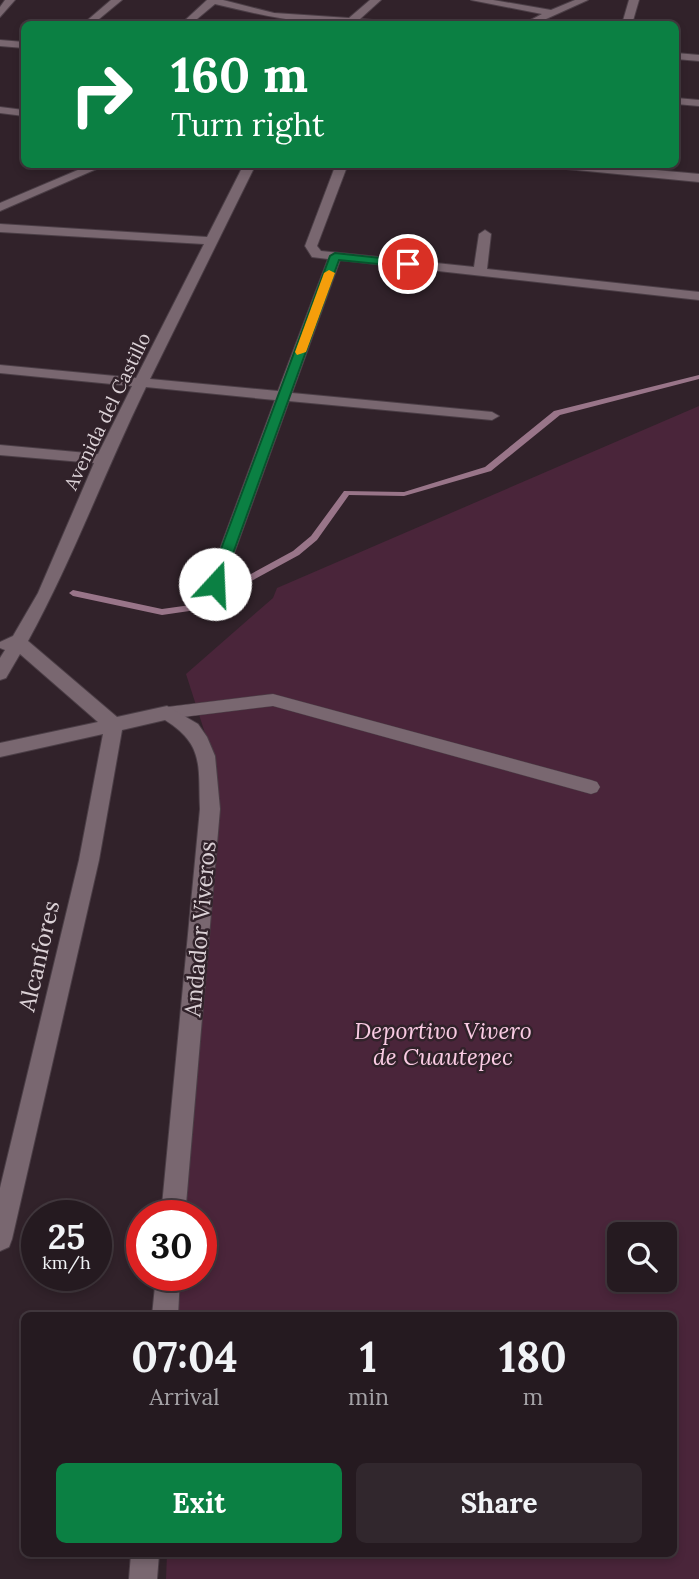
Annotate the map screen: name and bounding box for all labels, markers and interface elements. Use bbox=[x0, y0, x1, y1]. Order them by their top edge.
text: 160 m bbox=[171, 43, 308, 105]
icon: right bbox=[56, 49, 147, 140]
text: Turn right bbox=[171, 104, 324, 145]
pin bbox=[378, 234, 438, 294]
icon: arrive bbox=[389, 245, 427, 283]
street label: Avenida del Castillo bbox=[58, 328, 156, 495]
position arrow bbox=[178, 547, 252, 621]
street label: Andador Viveros bbox=[177, 840, 222, 1019]
street label: Alcanfores bbox=[11, 898, 65, 1015]
park label: Deportivo Vivero de Cuautepec bbox=[354, 1016, 532, 1071]
speed limit sign: 30 bbox=[126, 1200, 217, 1291]
text: 25 bbox=[48, 1214, 85, 1259]
map controls bbox=[607, 1222, 677, 1292]
button: search bbox=[607, 1222, 677, 1292]
text: km/h bbox=[42, 1251, 91, 1274]
text: 07:04 bbox=[131, 1330, 238, 1384]
text: 1 bbox=[360, 1330, 377, 1384]
text: 180 bbox=[499, 1330, 567, 1384]
text: Arrival bbox=[149, 1382, 220, 1411]
text: min bbox=[348, 1382, 389, 1411]
text: m bbox=[523, 1382, 543, 1411]
button: Exit bbox=[56, 1463, 342, 1543]
button: Share bbox=[356, 1463, 642, 1543]

